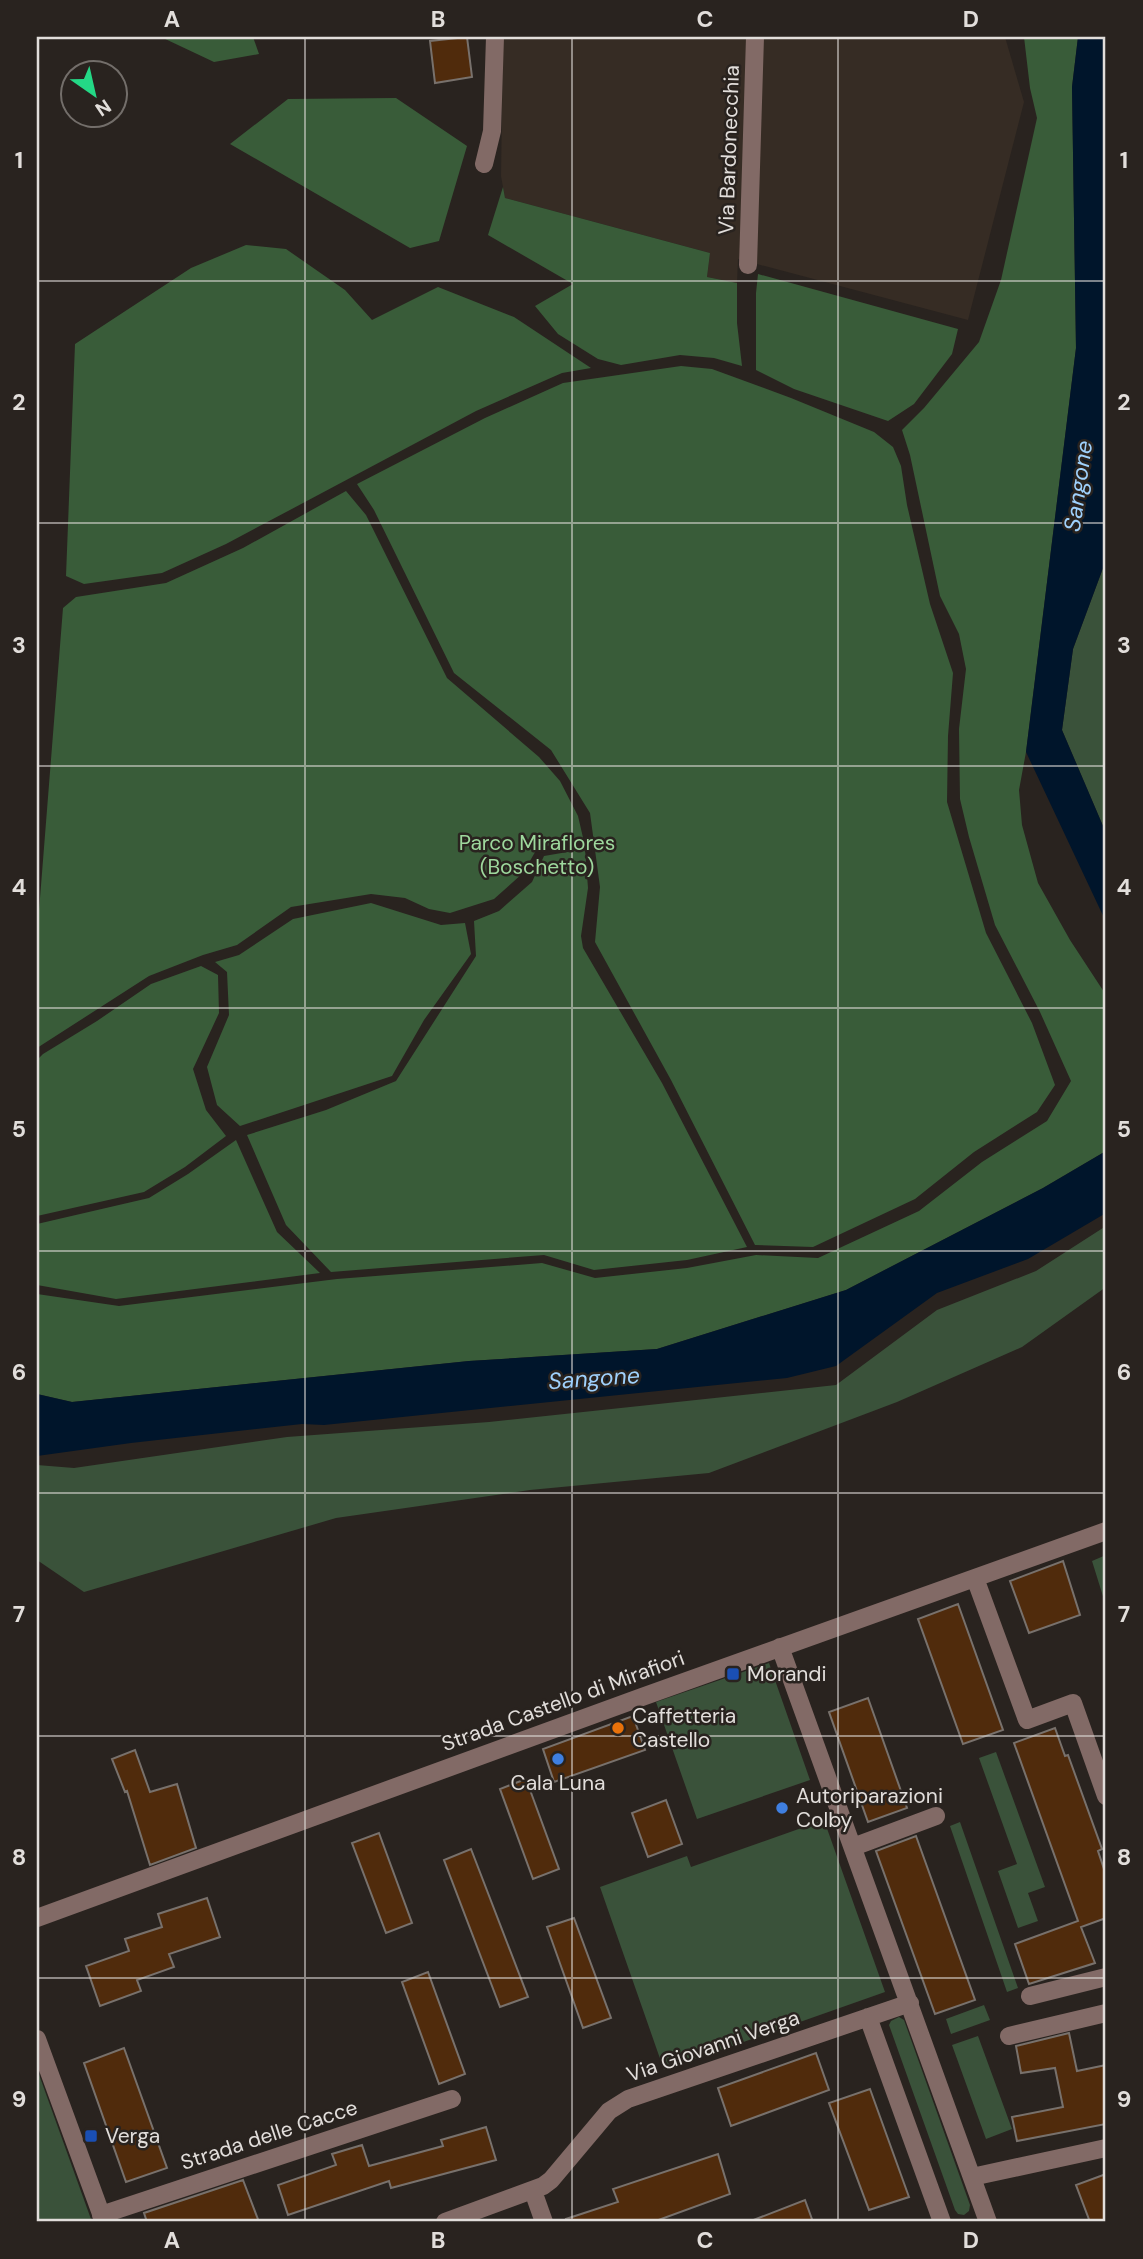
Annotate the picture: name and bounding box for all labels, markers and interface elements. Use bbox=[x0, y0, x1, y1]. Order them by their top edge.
text: A bbox=[164, 4, 180, 34]
text: B bbox=[431, 4, 445, 34]
text: C bbox=[697, 4, 713, 34]
text: D bbox=[963, 4, 979, 34]
north arrow bbox=[60, 60, 130, 130]
street label: Via Bardonecchia bbox=[712, 65, 746, 235]
text: N bbox=[90, 93, 116, 122]
text: 1 bbox=[15, 145, 23, 175]
text: 1 bbox=[1120, 145, 1128, 175]
text: 2 bbox=[12, 387, 26, 417]
text: 2 bbox=[1117, 387, 1131, 417]
water label: Sangone bbox=[1057, 439, 1099, 533]
text: 3 bbox=[12, 630, 26, 660]
text: 3 bbox=[1117, 630, 1131, 660]
park label: Parco Miraflores (Boschetto) bbox=[459, 829, 615, 881]
text: 4 bbox=[12, 872, 27, 902]
text: 4 bbox=[1117, 872, 1132, 902]
text: 5 bbox=[12, 1114, 26, 1144]
text: 5 bbox=[1117, 1114, 1131, 1144]
text: 6 bbox=[12, 1357, 26, 1387]
text: 6 bbox=[1117, 1357, 1131, 1387]
water label: Sangone bbox=[547, 1360, 641, 1396]
text: 7 bbox=[13, 1599, 25, 1629]
text: 7 bbox=[1118, 1599, 1130, 1629]
street label: Strada Castello di Mirafiori bbox=[438, 1644, 688, 1758]
place label: Morandi bbox=[747, 1660, 827, 1688]
marker: Morandi bbox=[725, 1666, 741, 1682]
place label: Caffetteria Castello bbox=[632, 1702, 736, 1754]
marker: Caffetteria Castello bbox=[610, 1720, 626, 1736]
marker: Cala Luna bbox=[550, 1751, 566, 1767]
place label: Cala Luna bbox=[511, 1769, 605, 1797]
place label: Autoriparazioni Colby bbox=[796, 1782, 943, 1834]
marker: Autoriparazioni Colby bbox=[774, 1800, 790, 1816]
text: 8 bbox=[12, 1842, 26, 1872]
text: 8 bbox=[1117, 1842, 1131, 1872]
street label: Via Giovanni Verga bbox=[623, 2003, 803, 2089]
text: 9 bbox=[12, 2084, 26, 2114]
text: 9 bbox=[1117, 2084, 1131, 2114]
street label: Strada delle Cacce bbox=[177, 2093, 361, 2177]
place label: Verga bbox=[105, 2122, 160, 2150]
marker: Verga bbox=[83, 2128, 99, 2144]
text: A bbox=[164, 2225, 180, 2255]
text: B bbox=[431, 2225, 445, 2255]
text: C bbox=[697, 2225, 713, 2255]
text: D bbox=[963, 2225, 979, 2255]

